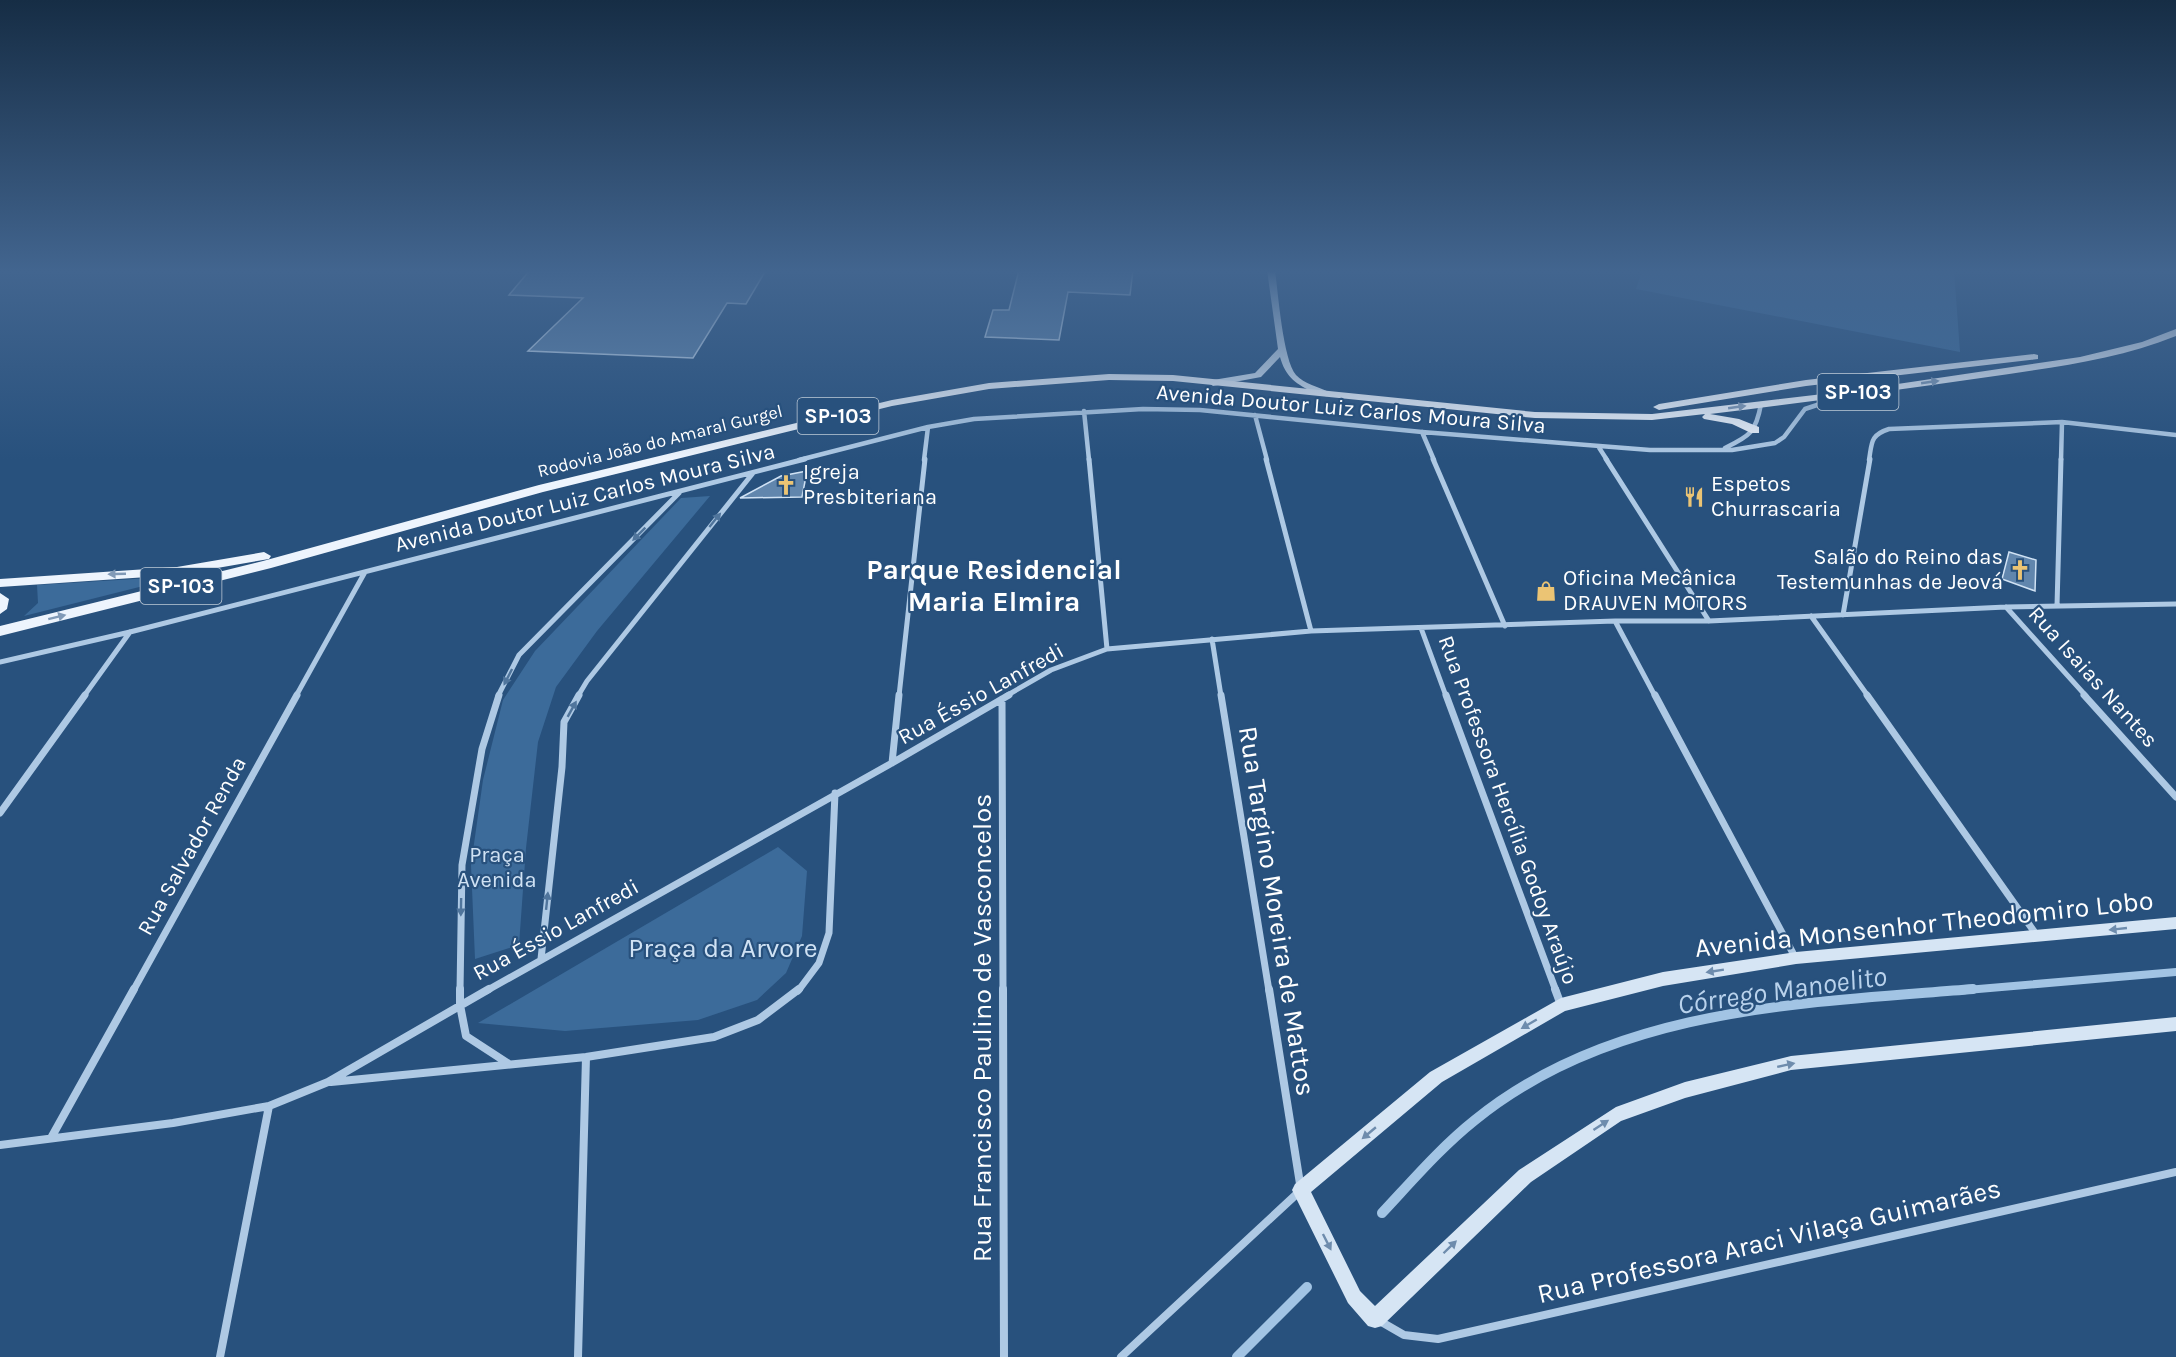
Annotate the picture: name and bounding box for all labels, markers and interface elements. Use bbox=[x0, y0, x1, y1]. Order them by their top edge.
road number: SP-103 bbox=[1818, 374, 1898, 410]
one-way arrow bbox=[1921, 377, 1940, 386]
street label: Avenida Doutor Luiz Carlos Moura Silva bbox=[1155, 379, 1547, 439]
road number: SP-103 bbox=[798, 398, 878, 434]
street label: Rodovia João do Amaral Gurgel bbox=[535, 400, 785, 482]
one-way arrow bbox=[1727, 403, 1746, 412]
street label: Avenida Doutor Luiz Carlos Moura Silva bbox=[392, 438, 778, 558]
place label: Igreja Presbiteriana bbox=[803, 459, 937, 510]
place label: Espetos Churrascaria bbox=[1711, 471, 1841, 522]
church icon: Igreja Presbiteriana bbox=[774, 473, 798, 497]
restaurant icon: Espetos Churrascaria bbox=[1682, 485, 1706, 509]
one-way arrow bbox=[708, 512, 721, 528]
one-way arrow bbox=[632, 526, 646, 540]
place label: Salão do Reino das Testemunhas de Jeová bbox=[1777, 544, 2003, 595]
district label: Parque Residencial Maria Elmira bbox=[866, 553, 1122, 618]
church icon: Salão do Reino das Testemunhas de Jeová bbox=[2008, 558, 2032, 582]
place label: Oficina Mecânica DRAUVEN MOTORS bbox=[1563, 565, 1748, 616]
road number: SP-103 bbox=[140, 568, 222, 604]
one-way arrow bbox=[107, 569, 126, 579]
shop icon: Oficina Mecânica DRAUVEN MOTORS bbox=[1534, 579, 1558, 603]
street label: Rua Isaias Nantes bbox=[2023, 601, 2163, 753]
one-way arrow bbox=[48, 612, 66, 621]
street label: Rua Professora Hercília Godoy Araújo bbox=[1433, 632, 1583, 988]
street label: Rua Éssio Lanfredi bbox=[893, 637, 1068, 750]
one-way arrow bbox=[503, 668, 513, 686]
one-way arrow bbox=[567, 700, 577, 717]
street label: Rua Targino Moreira de Mattos bbox=[1232, 724, 1322, 1098]
street label: Rua Salvador Renda bbox=[132, 752, 252, 940]
street label: Rua Francisco Paulino de Vasconcelos bbox=[966, 794, 998, 1262]
park label: Praça Avenida bbox=[457, 842, 537, 893]
street label: Rua Éssio Lanfredi bbox=[468, 873, 643, 986]
street label: Avenida Monsenhor Theodomiro Lobo bbox=[1693, 884, 2155, 964]
one-way arrow bbox=[543, 891, 552, 910]
one-way arrow bbox=[456, 898, 466, 917]
one-way arrow bbox=[2108, 924, 2127, 934]
park label: Praça da Arvore bbox=[628, 932, 818, 964]
water label: Córrego Manoelito bbox=[1675, 959, 1889, 1021]
one-way arrow bbox=[1706, 967, 1725, 976]
one-way arrow bbox=[1520, 1019, 1537, 1029]
one-way arrow bbox=[1777, 1059, 1795, 1069]
one-way arrow bbox=[1593, 1119, 1609, 1131]
one-way arrow bbox=[1361, 1127, 1377, 1140]
street label: Rua Professora Araci Vilaça Guimarães bbox=[1534, 1172, 2004, 1310]
one-way arrow bbox=[1322, 1234, 1332, 1251]
one-way arrow bbox=[1442, 1241, 1457, 1254]

